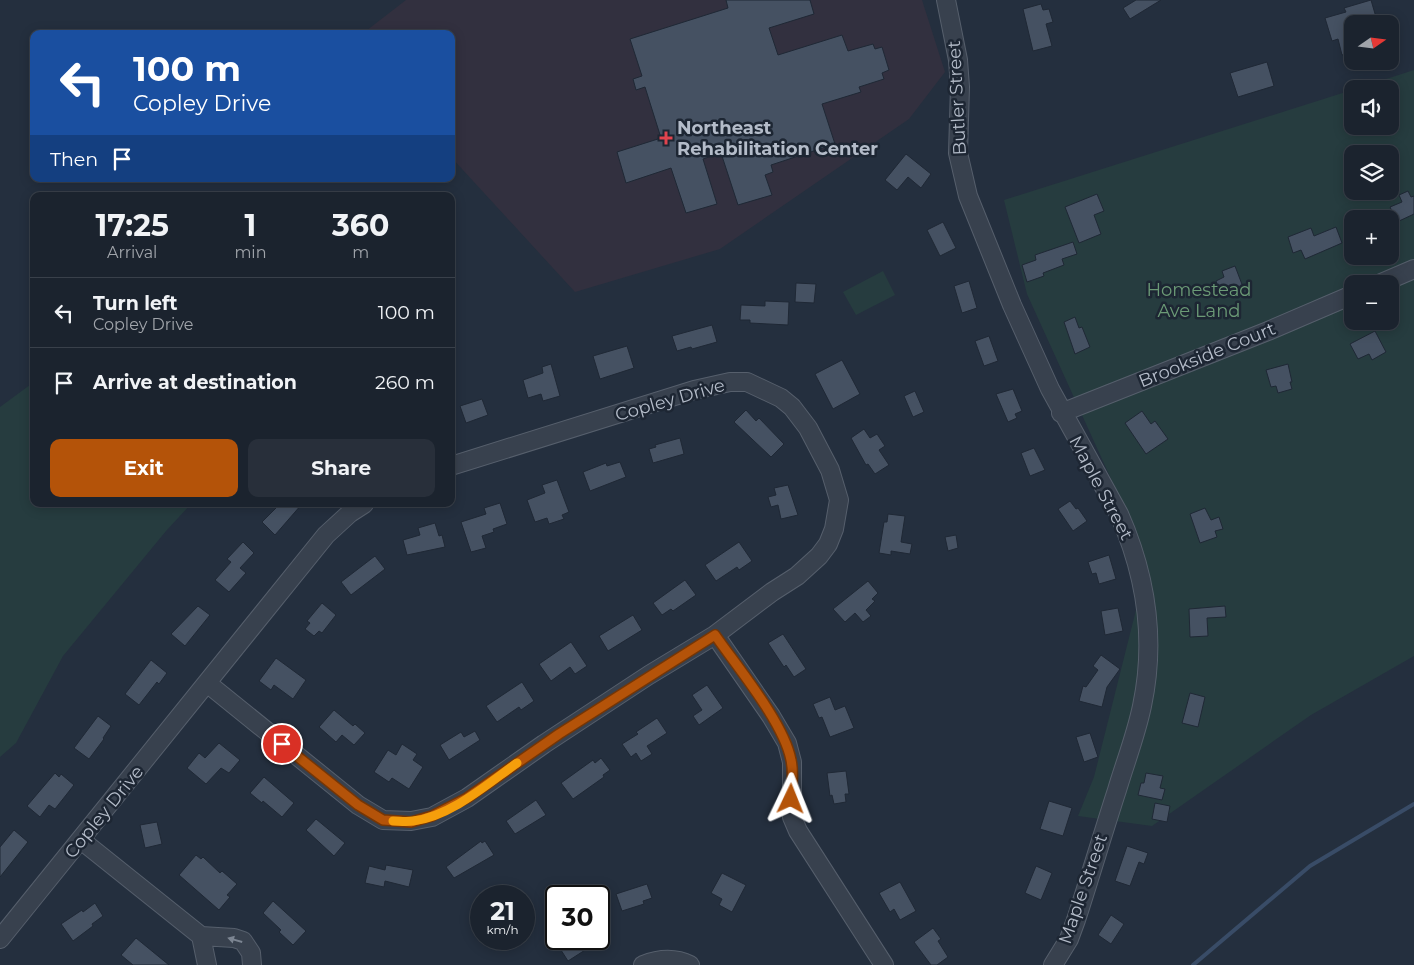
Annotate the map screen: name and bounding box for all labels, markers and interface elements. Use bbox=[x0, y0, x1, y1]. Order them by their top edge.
north arrow bbox=[1344, 15, 1399, 70]
map controls bbox=[1344, 15, 1399, 330]
street label: Butler Street bbox=[943, 40, 971, 156]
text: 100 m bbox=[133, 47, 241, 90]
icon: left bbox=[50, 50, 115, 115]
button: sound bbox=[1344, 80, 1399, 135]
text: Copley Drive bbox=[133, 90, 271, 117]
place label: Northeast Rehabilitation Center bbox=[677, 117, 878, 160]
marker: Northeast Rehabilitation Center bbox=[659, 131, 673, 145]
icon: arrive bbox=[108, 145, 136, 173]
button: layers bbox=[1344, 145, 1399, 200]
text: Then bbox=[50, 148, 98, 171]
text: 17:25 bbox=[96, 207, 169, 244]
text: 1 bbox=[245, 207, 256, 244]
text: 360 bbox=[332, 207, 389, 244]
button: + bbox=[1344, 210, 1399, 265]
text: Arrival bbox=[107, 243, 157, 262]
text: min bbox=[234, 243, 267, 262]
text: m bbox=[352, 243, 369, 262]
button: − bbox=[1344, 275, 1399, 330]
park label: Homestead Ave Land bbox=[1146, 279, 1252, 322]
text: Turn left bbox=[93, 292, 178, 315]
icon: left bbox=[50, 299, 78, 327]
text: 100 m bbox=[378, 301, 435, 324]
text: Copley Drive bbox=[93, 315, 194, 334]
street label: Brookside Court bbox=[1135, 318, 1279, 392]
icon: arrive bbox=[50, 369, 78, 397]
text: Arrive at destination bbox=[93, 371, 297, 394]
text: 260 m bbox=[375, 371, 435, 394]
street label: Copley Drive bbox=[613, 374, 727, 426]
street label: Maple Street bbox=[1064, 432, 1138, 544]
button: Exit bbox=[50, 439, 238, 497]
button: Share bbox=[248, 439, 435, 497]
pin bbox=[261, 723, 303, 765]
icon: arrive bbox=[268, 730, 296, 758]
street label: Copley Drive bbox=[60, 761, 148, 863]
position arrow bbox=[764, 772, 816, 824]
street label: Maple Street bbox=[1054, 831, 1112, 947]
speed limit sign: 30 bbox=[545, 885, 610, 950]
text: 21 bbox=[490, 896, 515, 926]
text: km/h bbox=[486, 922, 519, 937]
one-way arrow bbox=[227, 935, 242, 943]

